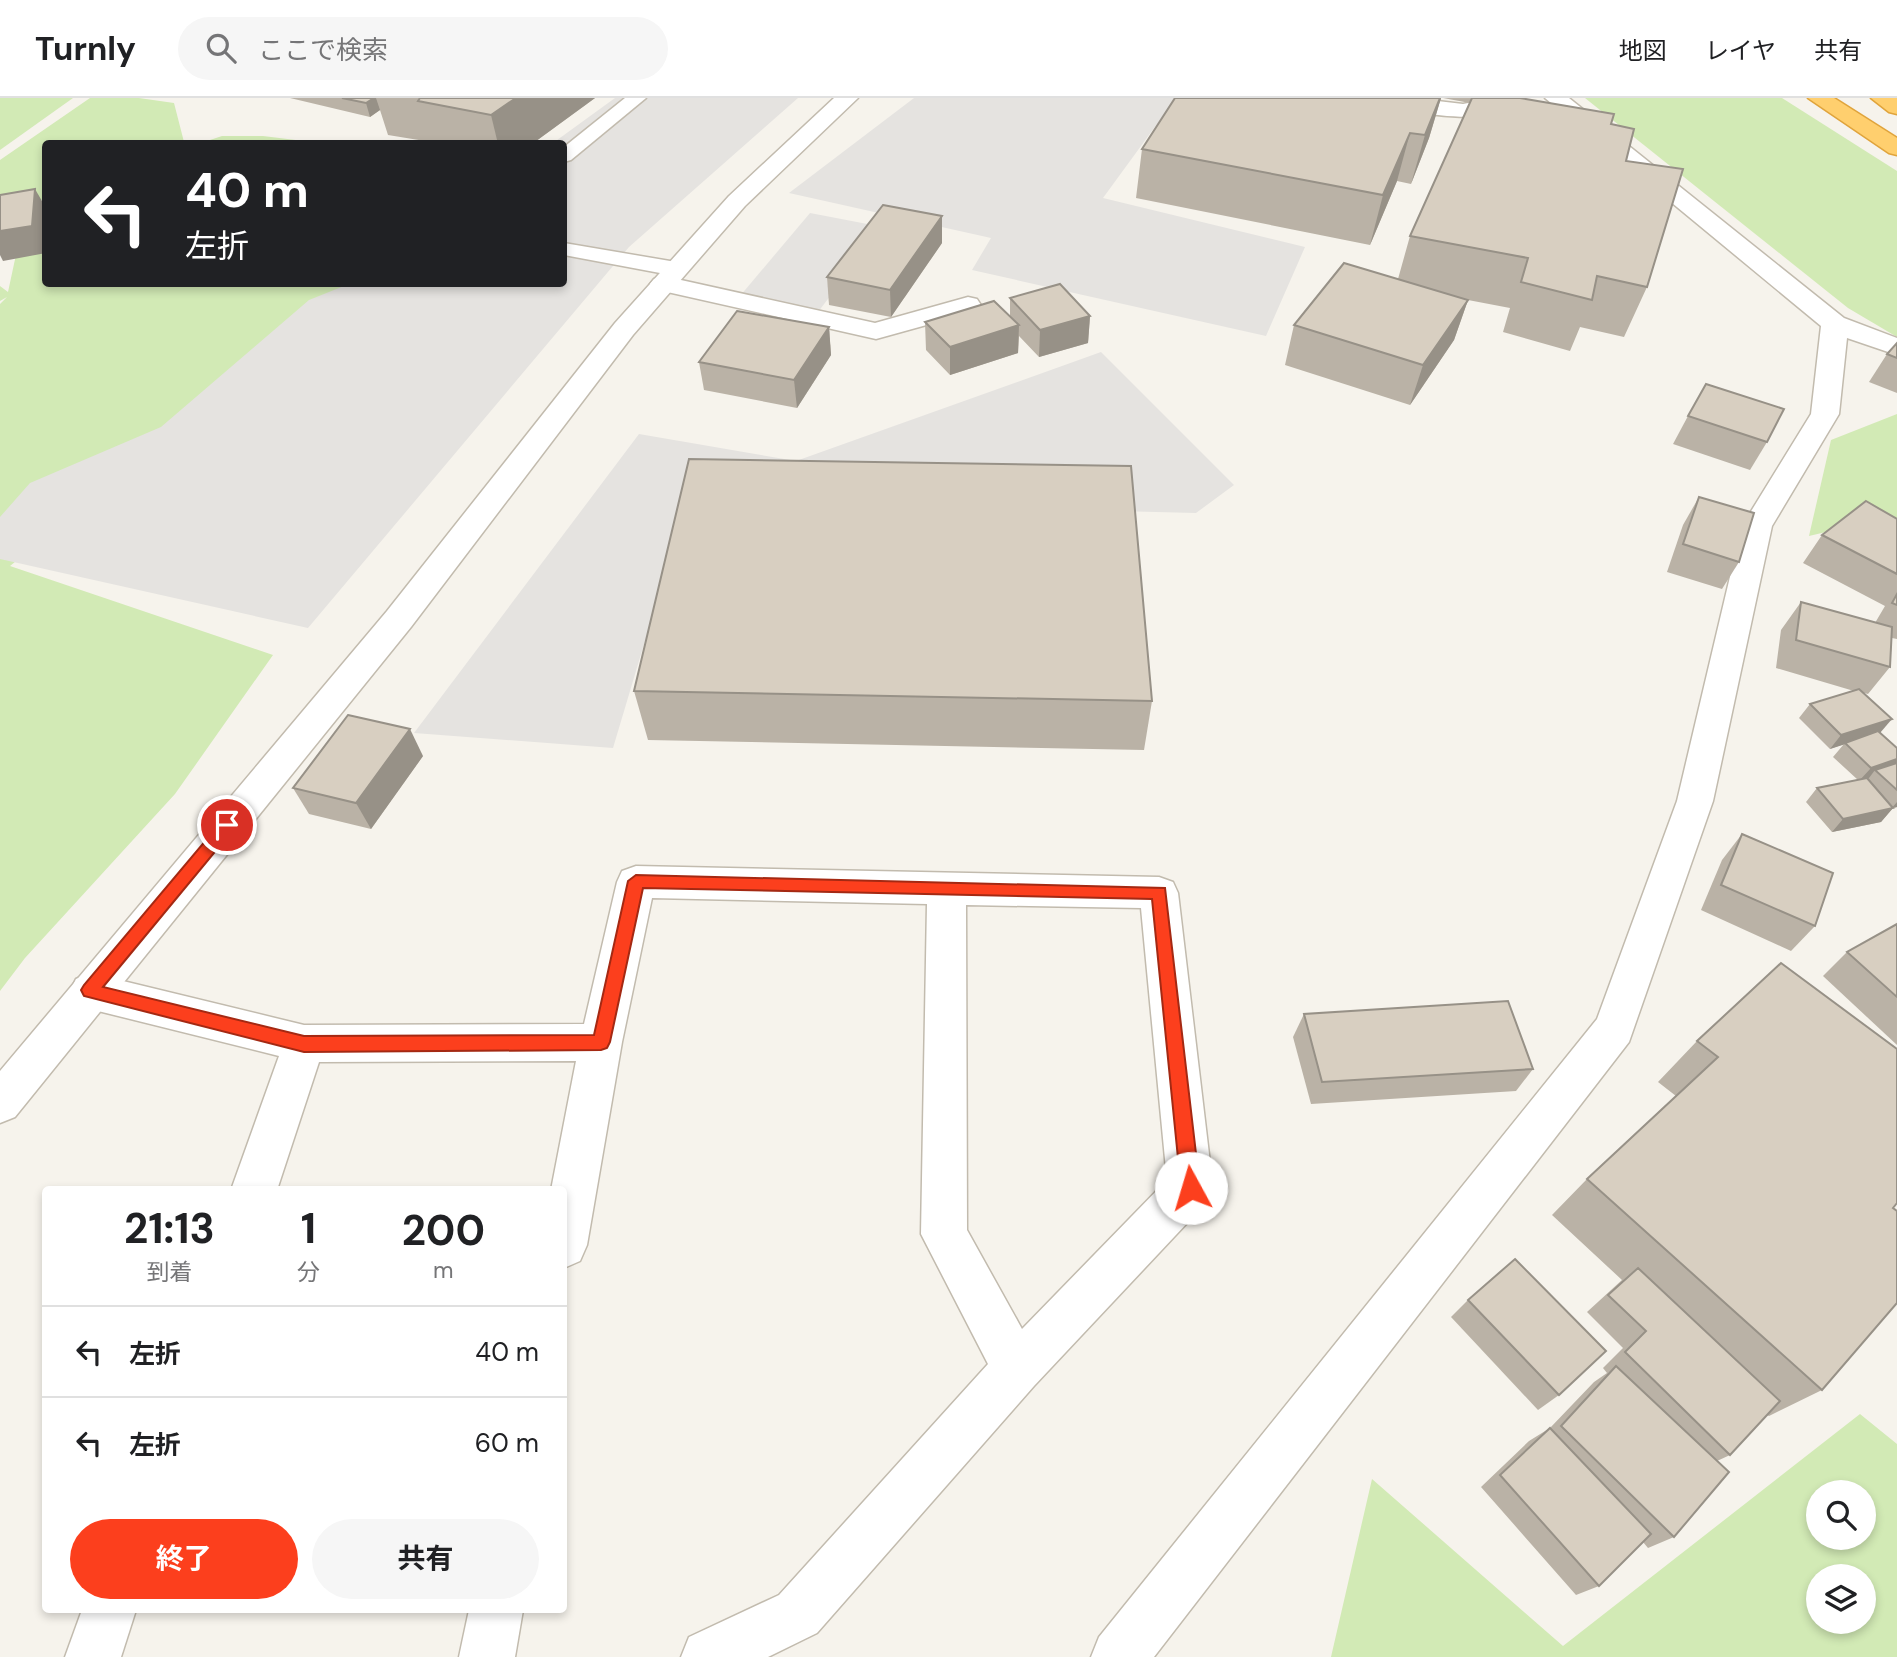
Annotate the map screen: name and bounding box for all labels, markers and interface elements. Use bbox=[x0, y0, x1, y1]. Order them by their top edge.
search box bbox=[178, 17, 668, 80]
text: Turnly bbox=[35, 27, 136, 70]
icon: search bbox=[202, 29, 240, 67]
text: ここで検索 bbox=[258, 33, 388, 67]
text: 地図 bbox=[1619, 35, 1667, 66]
text: レイヤ bbox=[1705, 35, 1776, 66]
text: 共有 bbox=[1814, 35, 1862, 66]
text: 40 m bbox=[185, 158, 309, 222]
icon: left bbox=[70, 168, 161, 259]
text: 左折 bbox=[185, 225, 249, 267]
pin bbox=[197, 795, 257, 855]
icon: arrive bbox=[208, 806, 246, 844]
position arrow bbox=[1154, 1151, 1228, 1225]
text: 21:13 bbox=[124, 1201, 215, 1256]
text: 1 bbox=[301, 1201, 316, 1256]
text: 200 bbox=[402, 1203, 485, 1258]
text: m bbox=[433, 1255, 454, 1285]
text: 到着 bbox=[146, 1257, 192, 1287]
text: 分 bbox=[297, 1257, 320, 1287]
icon: left bbox=[70, 1333, 108, 1371]
text: 40 m bbox=[475, 1335, 539, 1369]
text: 左折 bbox=[129, 1337, 181, 1371]
icon: left bbox=[70, 1424, 108, 1462]
text: 60 m bbox=[475, 1426, 539, 1460]
text: 左折 bbox=[129, 1428, 181, 1462]
map controls bbox=[1806, 1480, 1876, 1634]
button: search bbox=[1806, 1480, 1876, 1550]
button: 終了 bbox=[70, 1519, 298, 1599]
button: 共有 bbox=[312, 1519, 539, 1599]
button: layers bbox=[1806, 1564, 1876, 1634]

